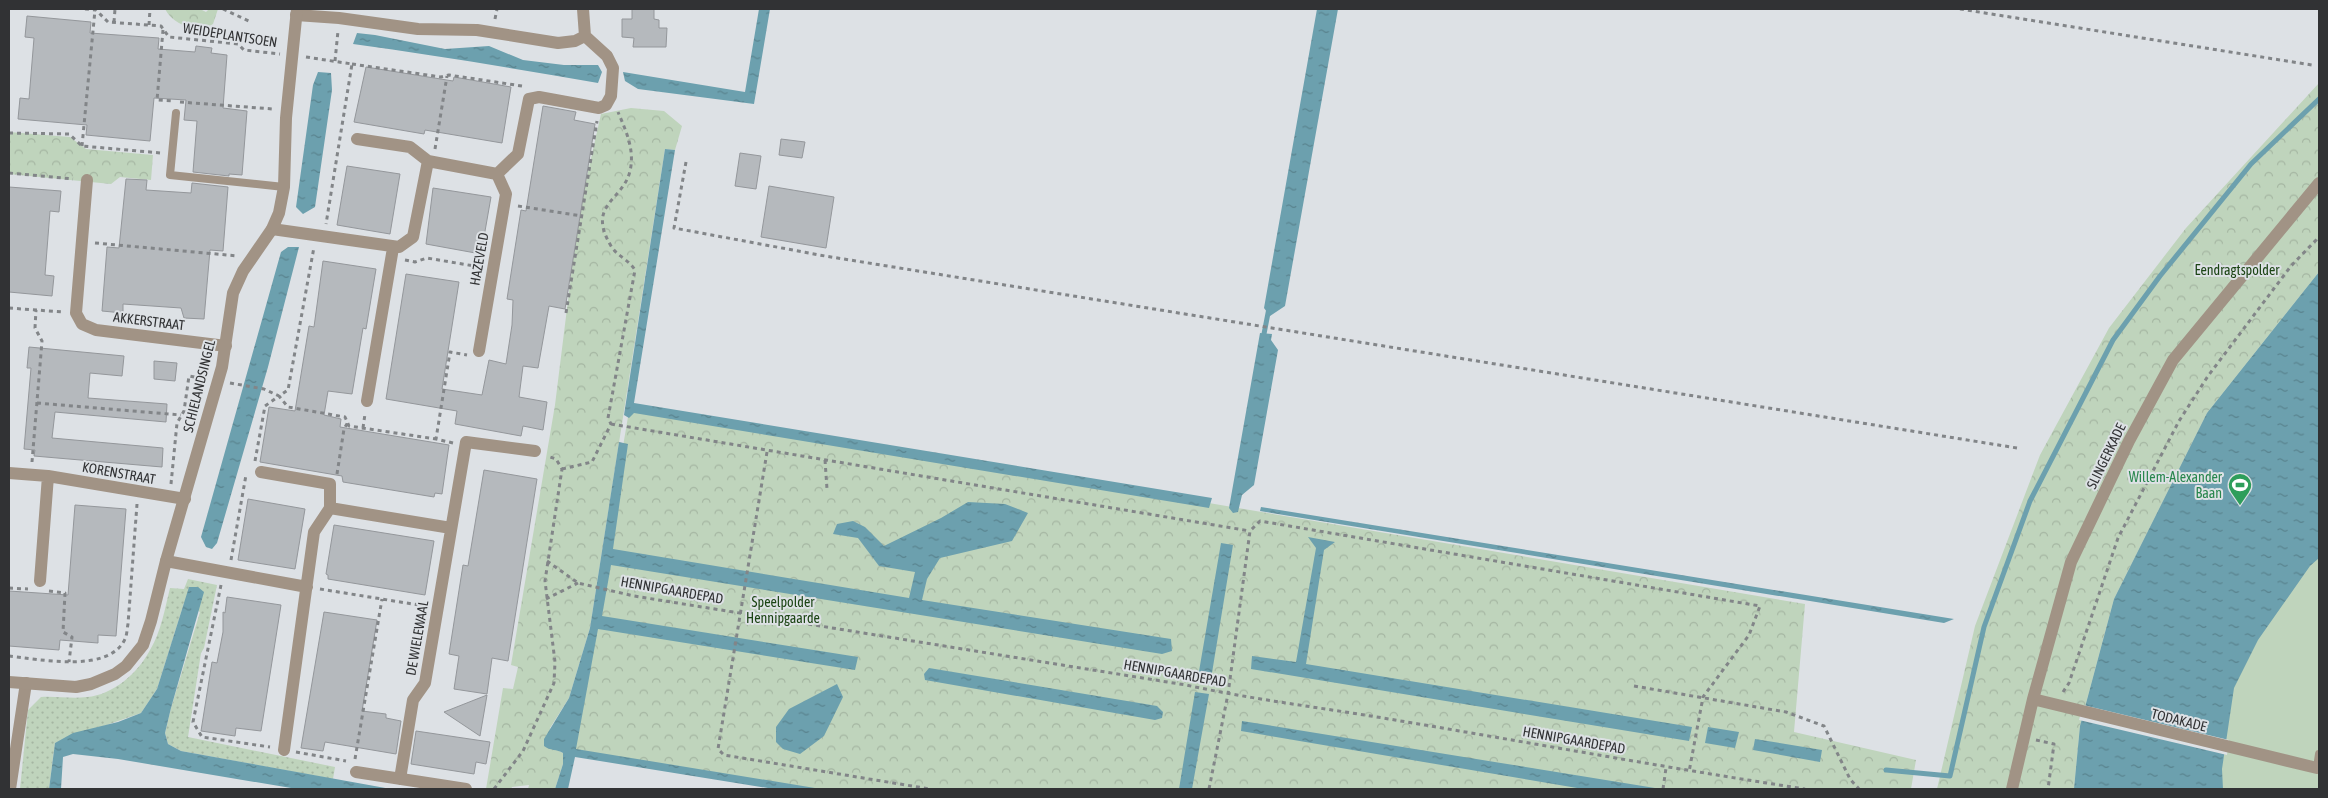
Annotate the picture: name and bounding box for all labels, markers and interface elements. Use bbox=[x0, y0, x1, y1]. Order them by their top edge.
street label: WEIDEPLANTSOEN bbox=[182, 20, 278, 50]
street label: HAZEVELD bbox=[466, 231, 492, 287]
park label: Eendragtspolder bbox=[2194, 262, 2280, 278]
street label: AKKERSTRAAT bbox=[112, 309, 186, 333]
street label: SCHIELANDSINGEL bbox=[180, 338, 218, 434]
street label: SLINGERKADE bbox=[2083, 421, 2129, 491]
street label: KORENSTRAAT bbox=[81, 459, 157, 487]
place label: Willem-Alexander Baan bbox=[2129, 469, 2223, 501]
sports icon: Willem-Alexander Baan bbox=[2227, 472, 2253, 506]
street label: HENNIPGAARDEPAD bbox=[619, 573, 725, 607]
park label: Speelpolder Hennipgaarde bbox=[746, 594, 820, 626]
street label: DE WIELEWAAL bbox=[403, 599, 432, 677]
street label: HENNIPGAARDEPAD bbox=[1122, 656, 1228, 690]
street label: TODAKADE bbox=[2150, 705, 2208, 735]
street label: HENNIPGAARDEPAD bbox=[1521, 723, 1627, 757]

